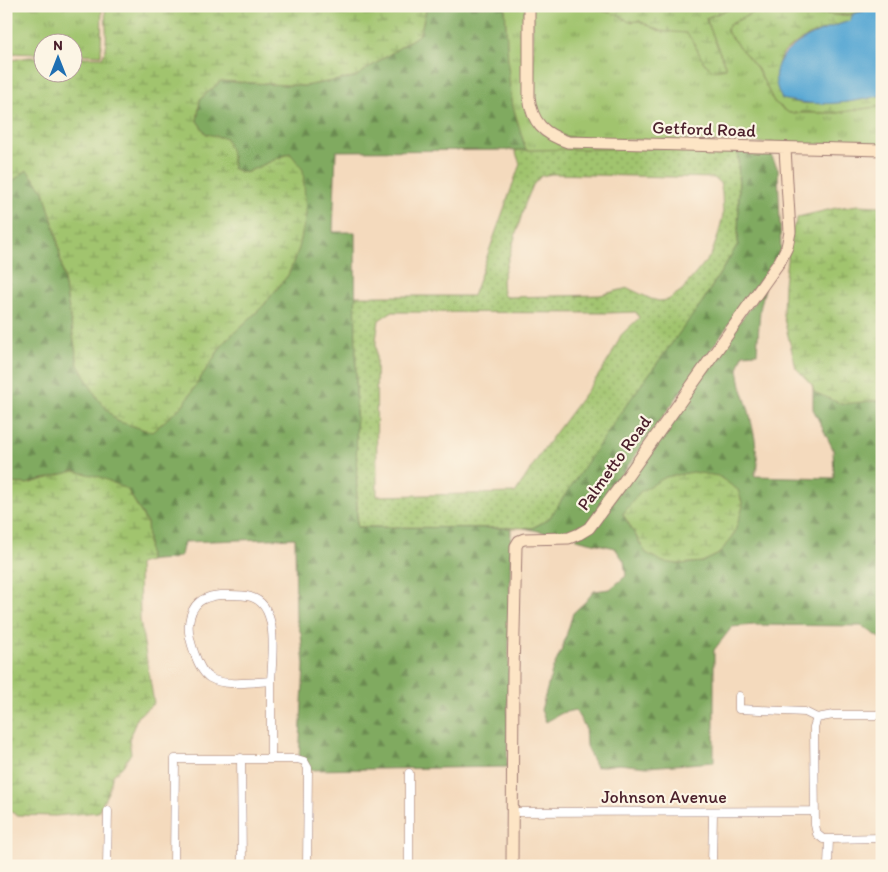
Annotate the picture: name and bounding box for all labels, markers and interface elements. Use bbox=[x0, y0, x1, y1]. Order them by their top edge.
north arrow bbox=[32, 32, 82, 82]
text: N bbox=[53, 37, 63, 54]
street label: Getford Road bbox=[652, 116, 757, 142]
street label: Palmetto Road bbox=[572, 411, 656, 515]
street label: Johnson Avenue bbox=[601, 786, 727, 808]

